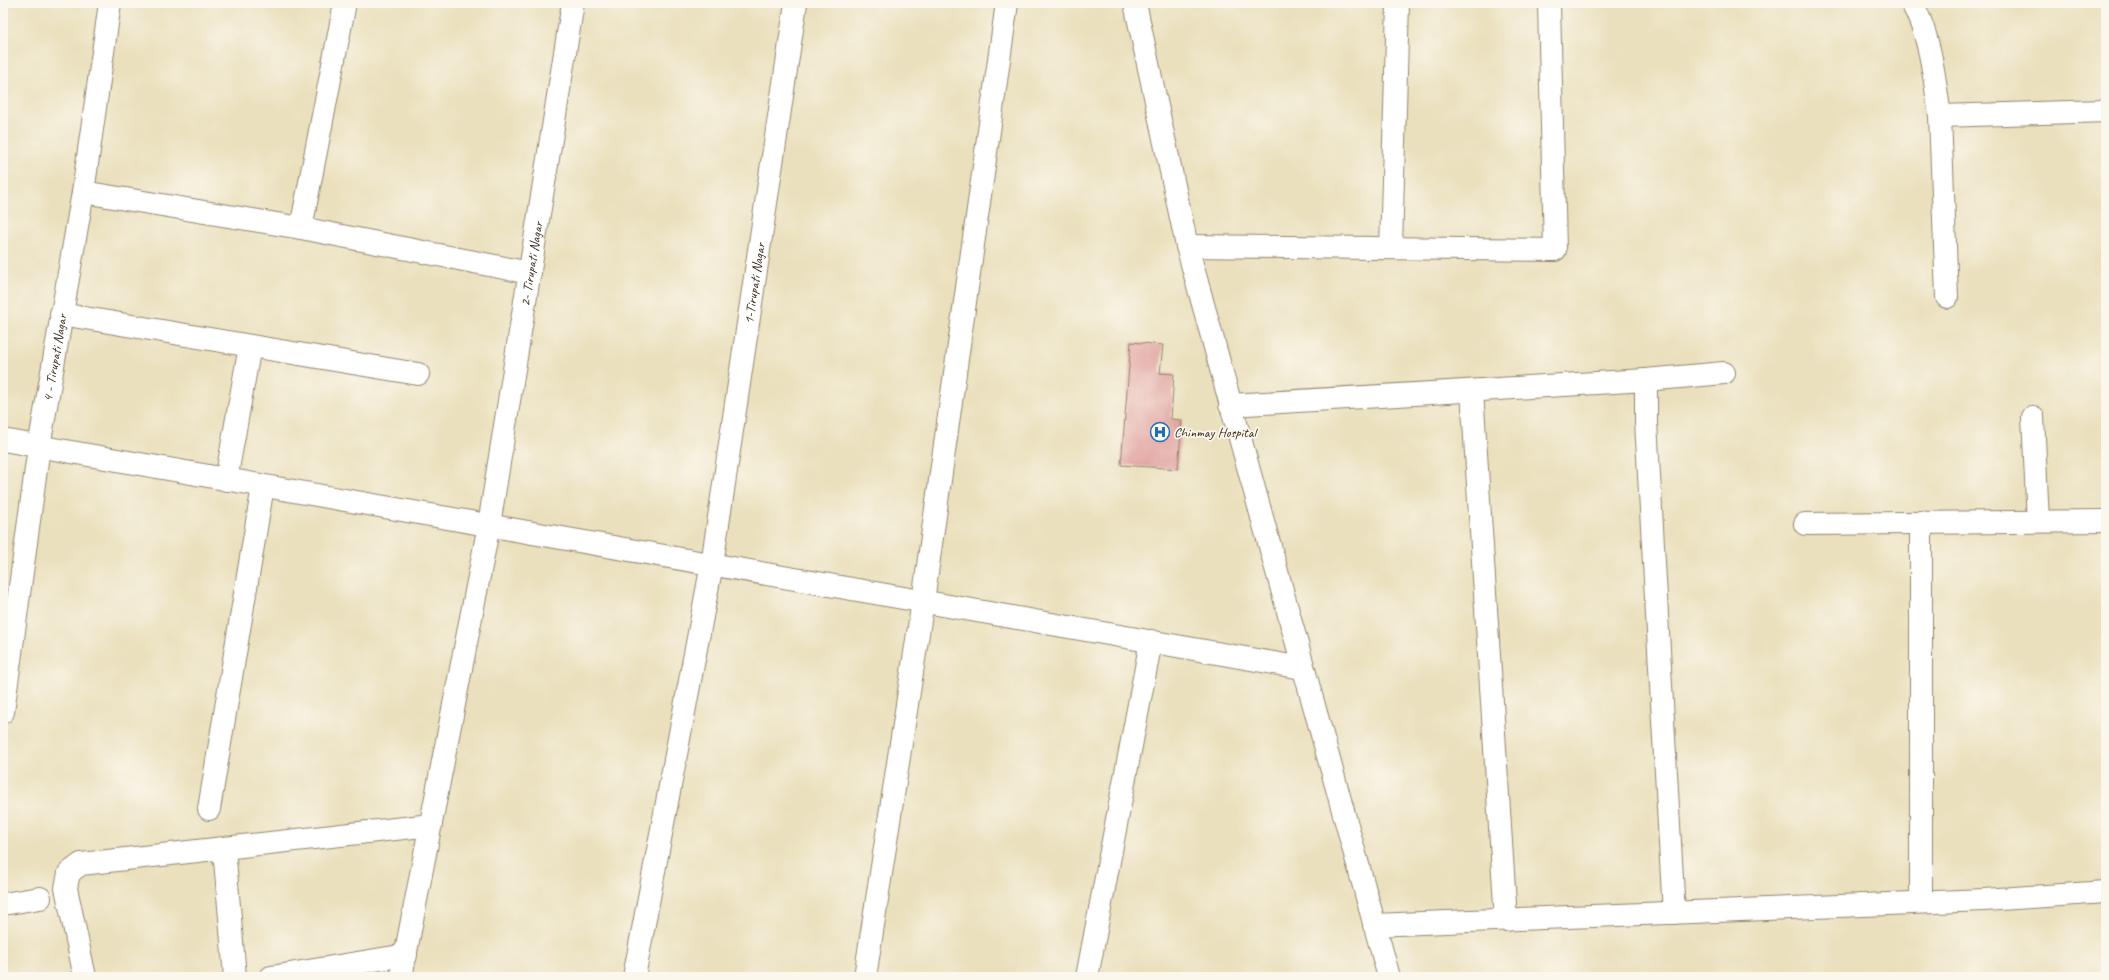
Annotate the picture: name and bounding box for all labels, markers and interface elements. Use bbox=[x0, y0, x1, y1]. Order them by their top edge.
street label: 2- Tirupati Nagar bbox=[516, 220, 547, 307]
street label: 1-Tirupati Nagar bbox=[740, 241, 769, 325]
street label: 4 - Tirupati Nagar bbox=[39, 312, 71, 403]
hospital icon: Chinmay Hospital bbox=[1149, 421, 1171, 443]
place label: Chinmay Hospital bbox=[1174, 424, 1258, 441]

